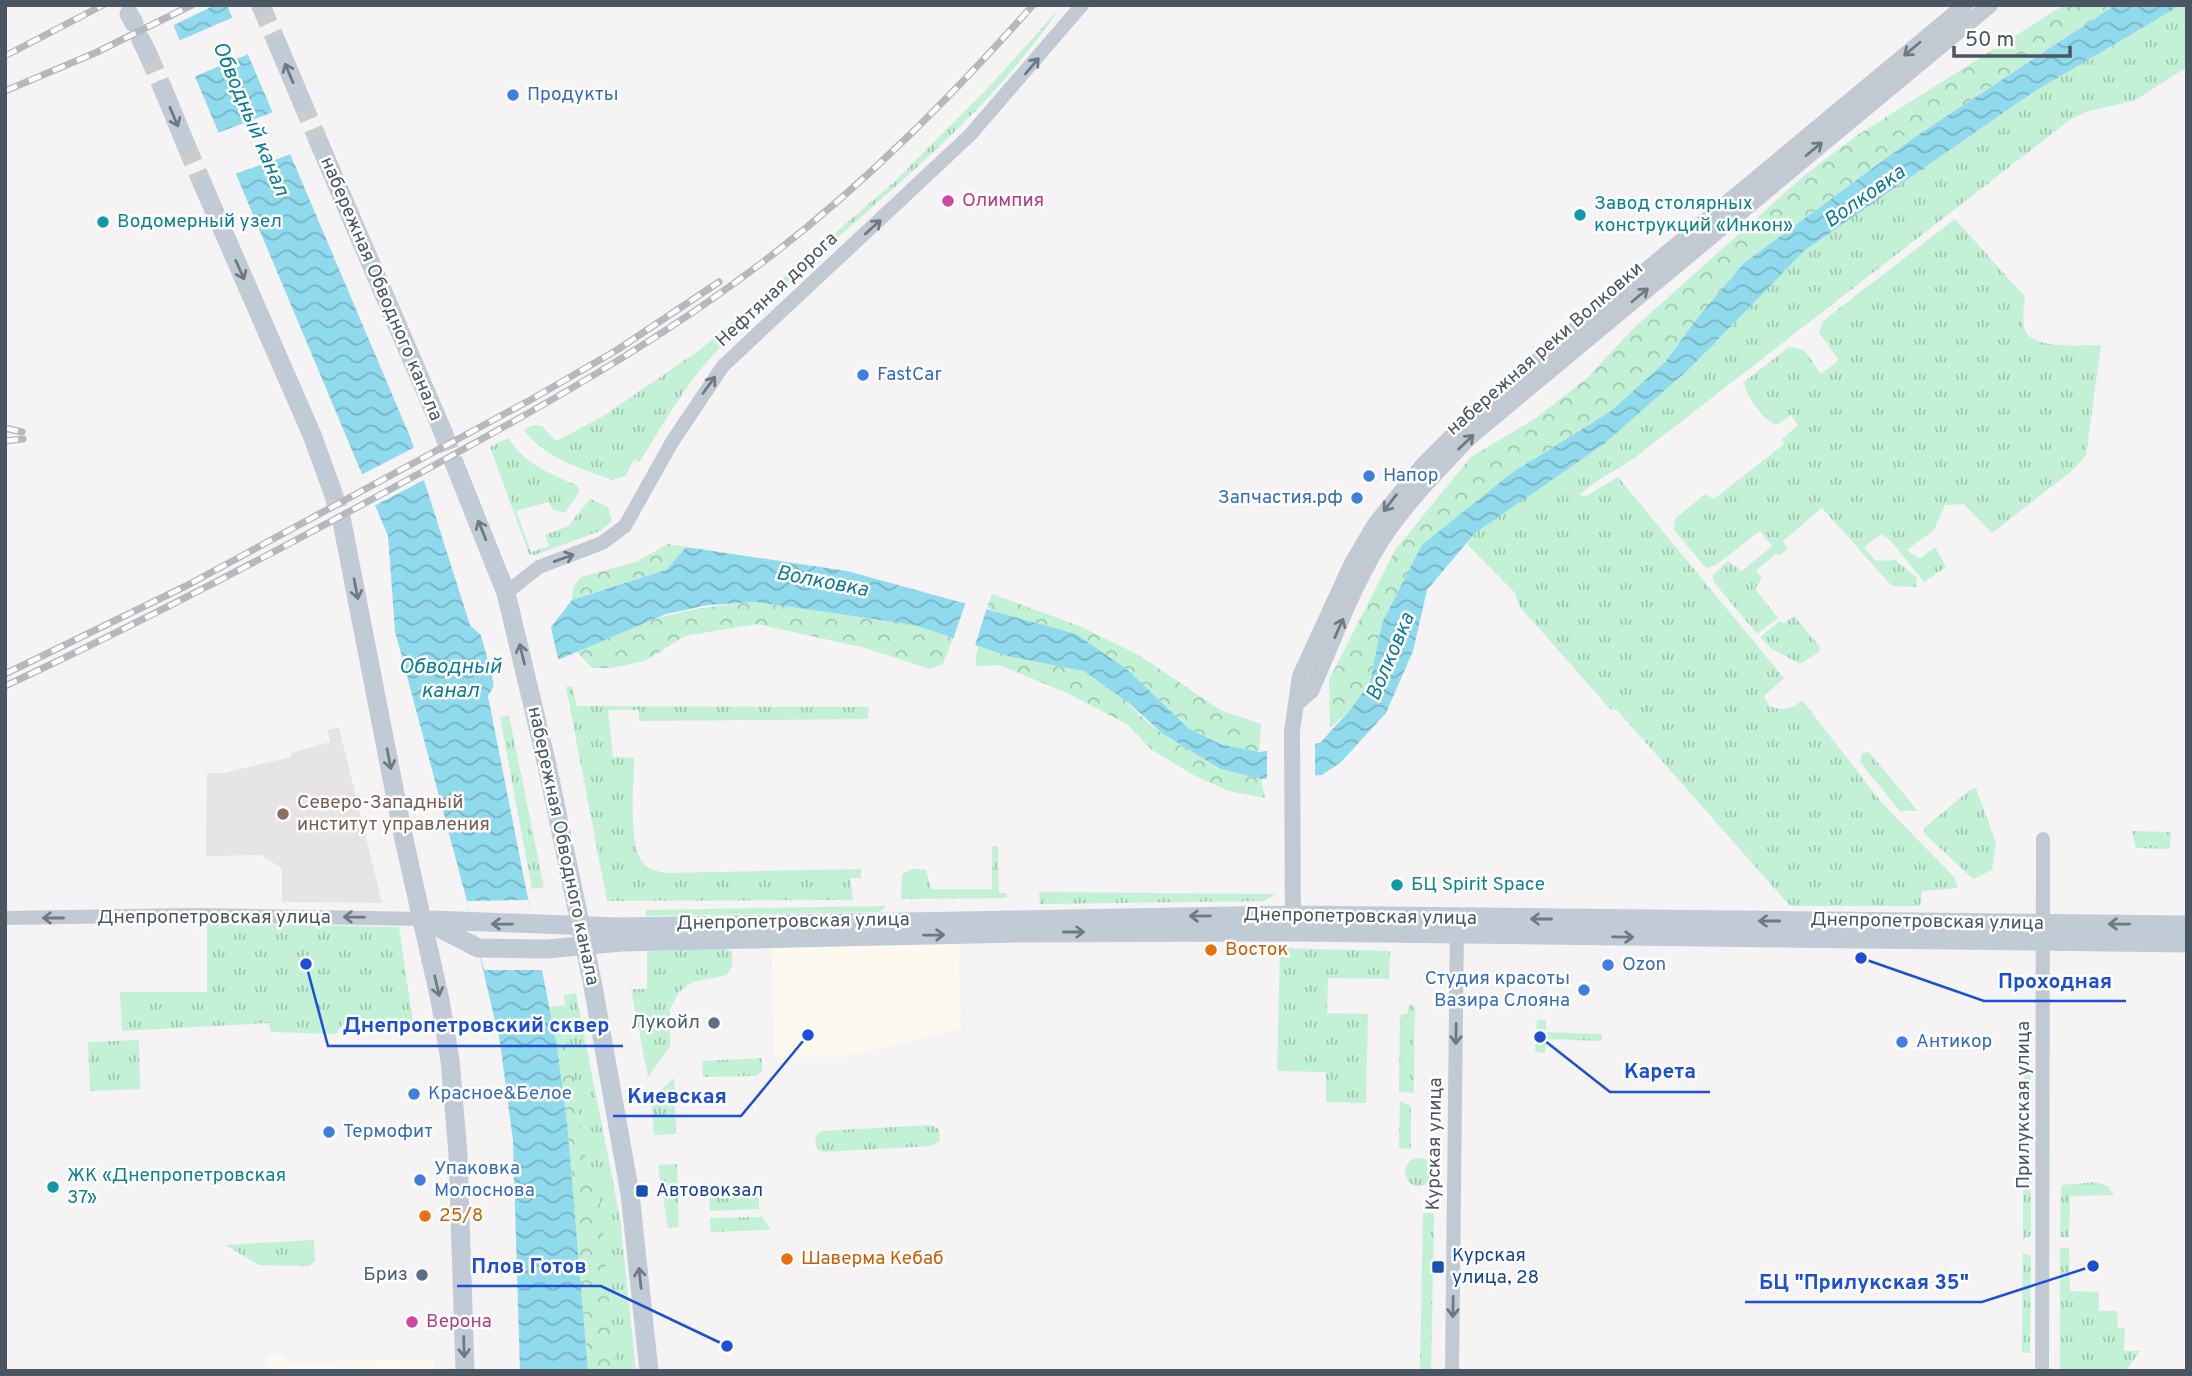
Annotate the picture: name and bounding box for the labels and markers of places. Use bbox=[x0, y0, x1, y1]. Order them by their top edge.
place label: Продукты bbox=[527, 83, 618, 107]
marker: Продукты bbox=[505, 87, 521, 103]
place label: Олимпия bbox=[962, 189, 1044, 213]
place label: Завод столярных конструкций «Инкон» bbox=[1594, 192, 1793, 238]
marker: Олимпия bbox=[940, 193, 956, 209]
marker: Завод столярных конструкций «Инкон» bbox=[1572, 207, 1588, 223]
place label: Водомерный узел bbox=[117, 210, 282, 234]
marker: Водомерный узел bbox=[95, 214, 111, 230]
place label: FastCar bbox=[877, 363, 943, 387]
marker: FastCar bbox=[855, 367, 871, 383]
place label: Напор bbox=[1383, 464, 1438, 488]
marker: Напор bbox=[1361, 468, 1377, 484]
place label: Запчастия.рф bbox=[1218, 486, 1343, 510]
marker: Запчастия.рф bbox=[1349, 490, 1365, 506]
place label: Северо-Западный институт управления bbox=[297, 791, 490, 837]
marker: Северо-Западный институт управления bbox=[275, 806, 291, 822]
place label: БЦ Spirit Space bbox=[1411, 873, 1545, 897]
marker: БЦ Spirit Space bbox=[1389, 877, 1405, 893]
place label: Восток bbox=[1225, 938, 1288, 962]
marker: Восток bbox=[1203, 942, 1219, 958]
place label: Ozon bbox=[1622, 953, 1666, 977]
marker: Ozon bbox=[1600, 957, 1616, 973]
callout: Проходная bbox=[1984, 959, 2126, 1001]
place label: Студия красоты Вазира Слояна bbox=[1425, 967, 1570, 1013]
marker: Студия красоты Вазира Слояна bbox=[1576, 982, 1592, 998]
callout: Днепропетровский сквер bbox=[328, 1004, 623, 1046]
place label: Лукойл bbox=[631, 1011, 700, 1035]
marker: Лукойл bbox=[706, 1015, 722, 1031]
place label: Антикор bbox=[1916, 1030, 1992, 1054]
marker: Антикор bbox=[1894, 1034, 1910, 1050]
callout: Карета bbox=[1610, 1050, 1710, 1092]
callout: Киевская bbox=[613, 1074, 741, 1116]
place label: Красное&Белое bbox=[428, 1082, 572, 1106]
marker: Красное&Белое bbox=[406, 1086, 422, 1102]
place label: Термофит bbox=[343, 1120, 433, 1144]
marker: Термофит bbox=[321, 1124, 337, 1140]
place label: Упаковка Молоснова bbox=[434, 1157, 535, 1203]
place label: ЖК «Днепропетровская 37» bbox=[67, 1164, 286, 1210]
marker: Упаковка Молоснова bbox=[412, 1172, 428, 1188]
marker: ЖК «Днепропетровская 37» bbox=[45, 1179, 61, 1195]
place label: Автовокзал bbox=[656, 1179, 763, 1203]
marker: Автовокзал bbox=[634, 1183, 650, 1199]
place label: 25/8 bbox=[439, 1204, 483, 1228]
marker: 25/8 bbox=[417, 1208, 433, 1224]
callout: Плов Готов bbox=[457, 1244, 601, 1286]
place label: Курская улица, 28 bbox=[1452, 1244, 1539, 1290]
place label: Шаверма Кебаб bbox=[801, 1247, 944, 1271]
marker: Шаверма Кебаб bbox=[779, 1251, 795, 1267]
marker: Курская улица, 28 bbox=[1430, 1259, 1446, 1275]
callout: БЦ "Прилукская 35" bbox=[1745, 1260, 1982, 1302]
place label: Бриз bbox=[363, 1263, 408, 1287]
marker: Бриз bbox=[414, 1267, 430, 1283]
place label: Верона bbox=[426, 1310, 492, 1334]
marker: Верона bbox=[404, 1314, 420, 1330]

